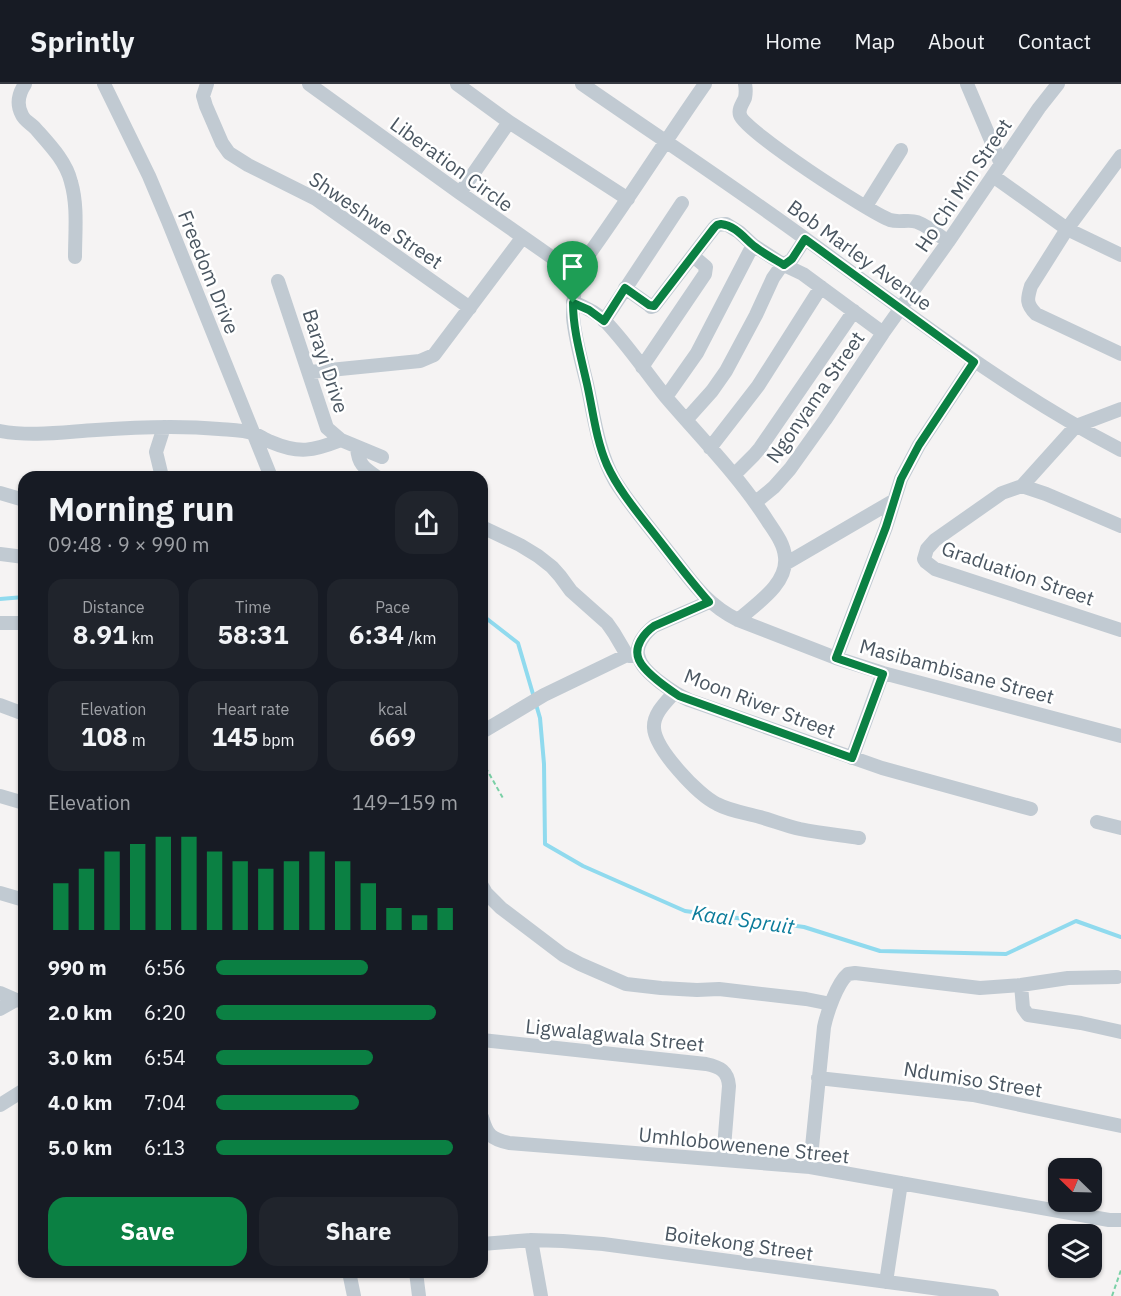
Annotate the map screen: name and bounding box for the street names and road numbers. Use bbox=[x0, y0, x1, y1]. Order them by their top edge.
street label: Liberation Circle bbox=[385, 110, 519, 218]
street label: Ho Chi Min Street bbox=[908, 113, 1018, 257]
street label: Shweshwe Street bbox=[304, 165, 448, 275]
street label: Bob Marley Avenue bbox=[782, 193, 938, 317]
street label: Freedom Drive bbox=[172, 206, 246, 338]
street label: Barayi Drive bbox=[297, 306, 355, 416]
street label: Ngonyama Street bbox=[759, 326, 871, 468]
street label: Graduation Street bbox=[938, 534, 1098, 612]
street label: Masibambisane Street bbox=[857, 632, 1057, 710]
street label: Moon River Street bbox=[680, 662, 840, 744]
street label: Ligwalagwala Street bbox=[524, 1012, 706, 1058]
street label: Ndumiso Street bbox=[902, 1055, 1044, 1103]
street label: Umhlobowenene Street bbox=[637, 1120, 851, 1170]
street label: Boitekong Street bbox=[663, 1219, 815, 1267]

